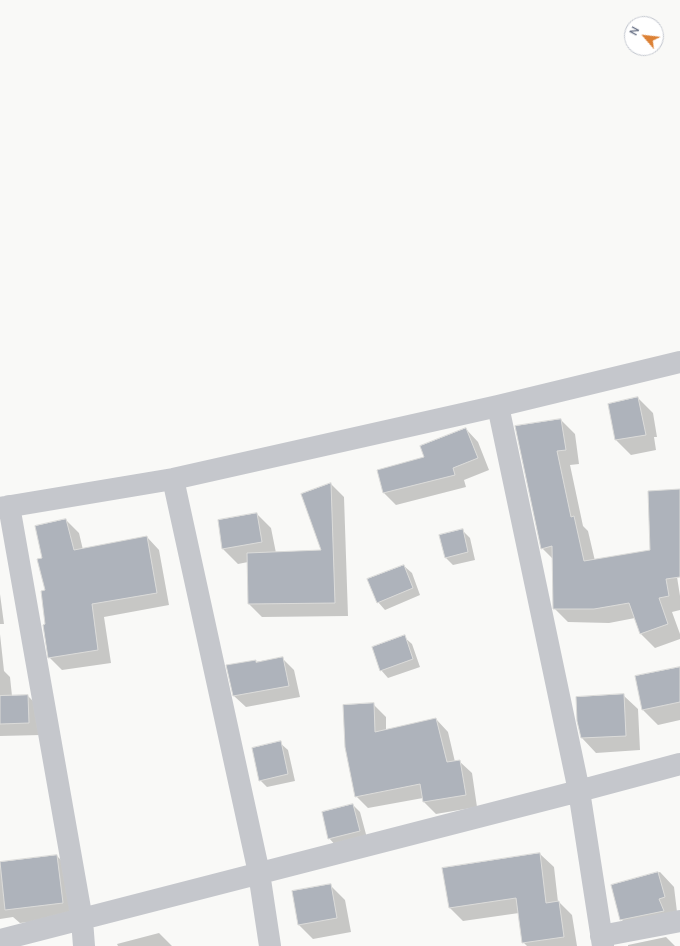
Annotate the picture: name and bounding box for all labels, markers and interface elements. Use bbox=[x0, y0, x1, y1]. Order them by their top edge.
north arrow bbox=[624, 16, 664, 56]
text: N bbox=[625, 24, 642, 38]

